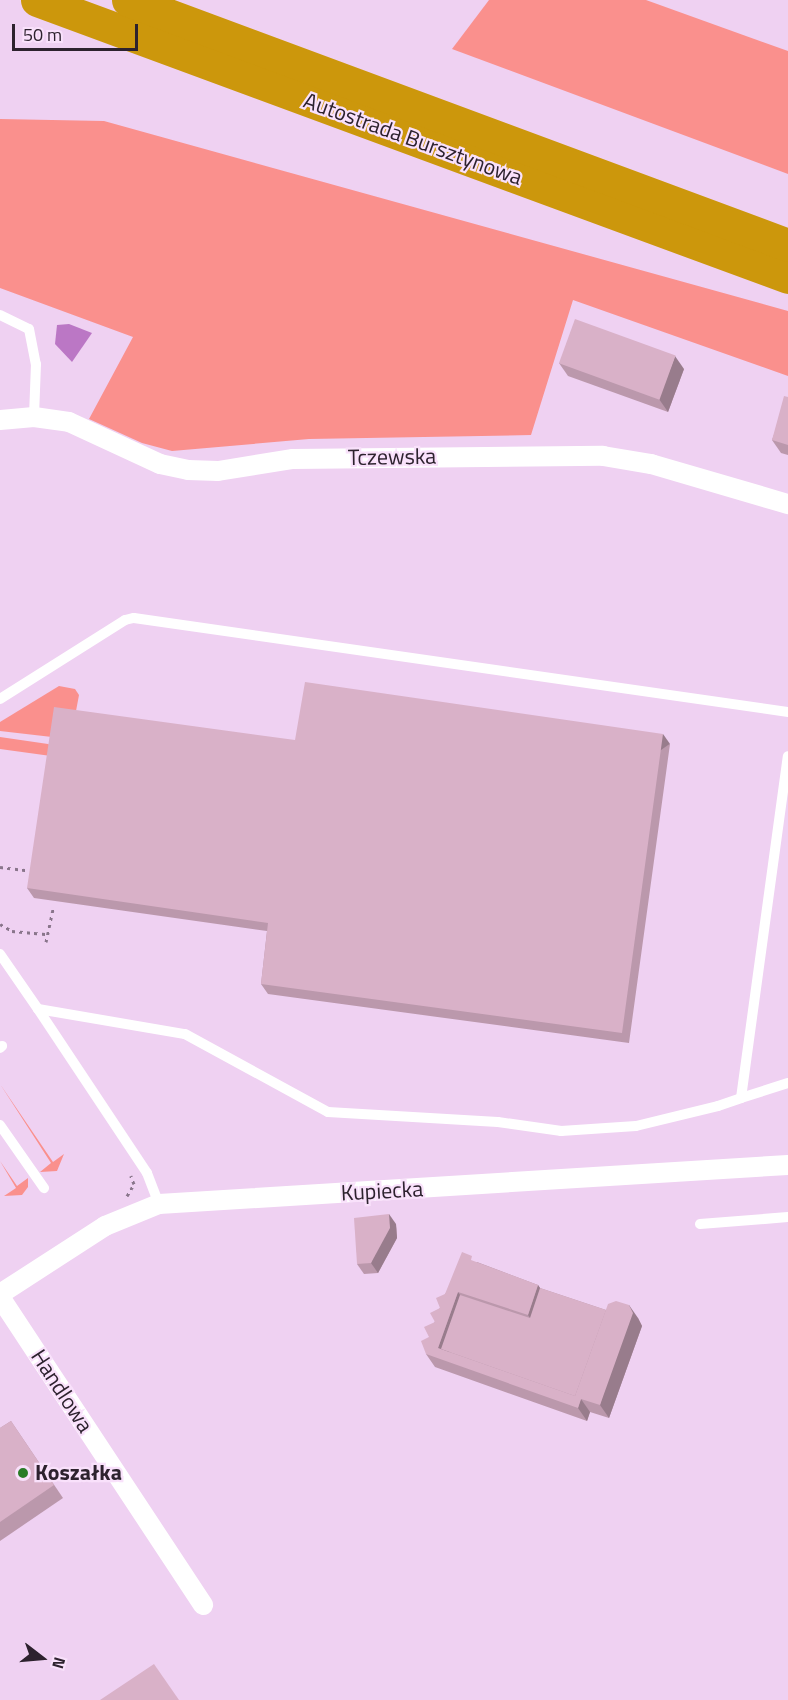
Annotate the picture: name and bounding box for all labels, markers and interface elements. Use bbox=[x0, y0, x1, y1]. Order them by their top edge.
scale bar bbox=[15, 12, 141, 50]
text: 50 m bbox=[23, 21, 62, 48]
street label: Autostrada Bursztynowa bbox=[300, 87, 526, 191]
street label: Tczewska bbox=[348, 443, 436, 471]
street label: Kupiecka bbox=[340, 1176, 424, 1206]
street label: Handlowa bbox=[25, 1345, 99, 1437]
place label: Koszałka bbox=[35, 1460, 122, 1486]
marker: Koszałka bbox=[16, 1466, 30, 1480]
north arrow bbox=[12, 1628, 72, 1688]
text: N bbox=[46, 1654, 72, 1672]

